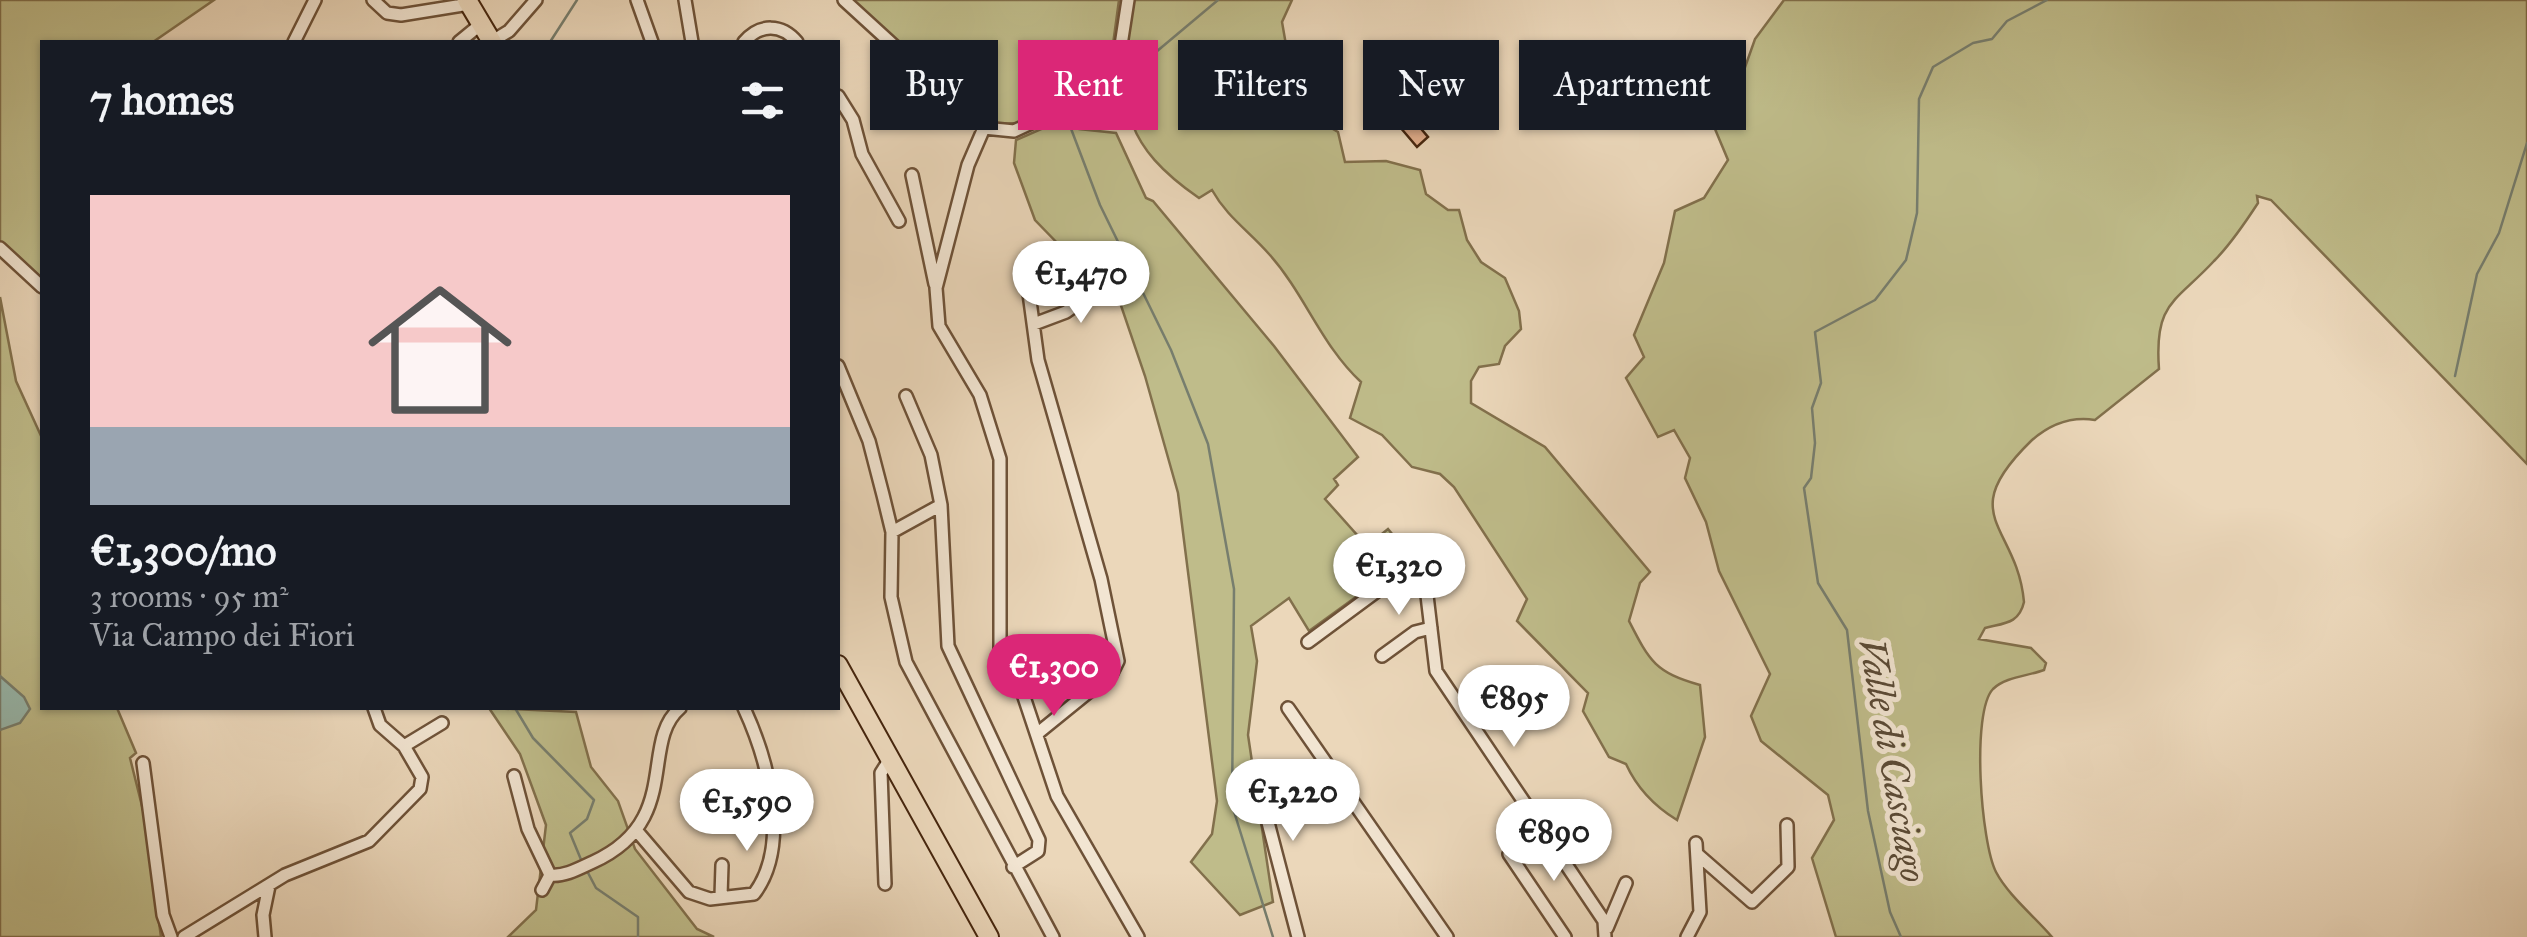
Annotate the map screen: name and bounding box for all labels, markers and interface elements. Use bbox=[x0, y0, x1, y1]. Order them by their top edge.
chip: Buy bbox=[870, 40, 998, 130]
chip: Rent bbox=[1018, 40, 1158, 130]
chip: Filters bbox=[1178, 40, 1343, 130]
chip: New bbox=[1363, 40, 1499, 130]
chip: Apartment bbox=[1519, 40, 1746, 130]
icon: filters bbox=[735, 73, 790, 128]
text: 7 homes bbox=[90, 74, 234, 126]
pin: €1,470 bbox=[1000, 241, 1162, 326]
text: €1,470 bbox=[1034, 254, 1128, 293]
icon: home bbox=[350, 260, 530, 440]
text: €1,300/mo bbox=[90, 525, 277, 577]
pin: €1,320 bbox=[1318, 533, 1480, 618]
text: €1,320 bbox=[1355, 546, 1443, 585]
text: 3 rooms · 95 m² bbox=[90, 577, 289, 616]
text: Via Campo dei Fiori bbox=[90, 616, 355, 655]
pin: €1,300 bbox=[973, 634, 1135, 719]
water label: Valle di Casciago bbox=[1849, 634, 1937, 886]
text: €1,300 bbox=[1009, 647, 1099, 686]
pin: €895 bbox=[1455, 665, 1573, 750]
text: €895 bbox=[1480, 678, 1548, 717]
pin: €1,220 bbox=[1212, 759, 1374, 844]
pin: €1,590 bbox=[666, 769, 828, 854]
text: €1,220 bbox=[1248, 772, 1338, 811]
text: €1,590 bbox=[702, 782, 792, 821]
pin: €890 bbox=[1495, 799, 1613, 884]
text: €890 bbox=[1518, 812, 1590, 851]

